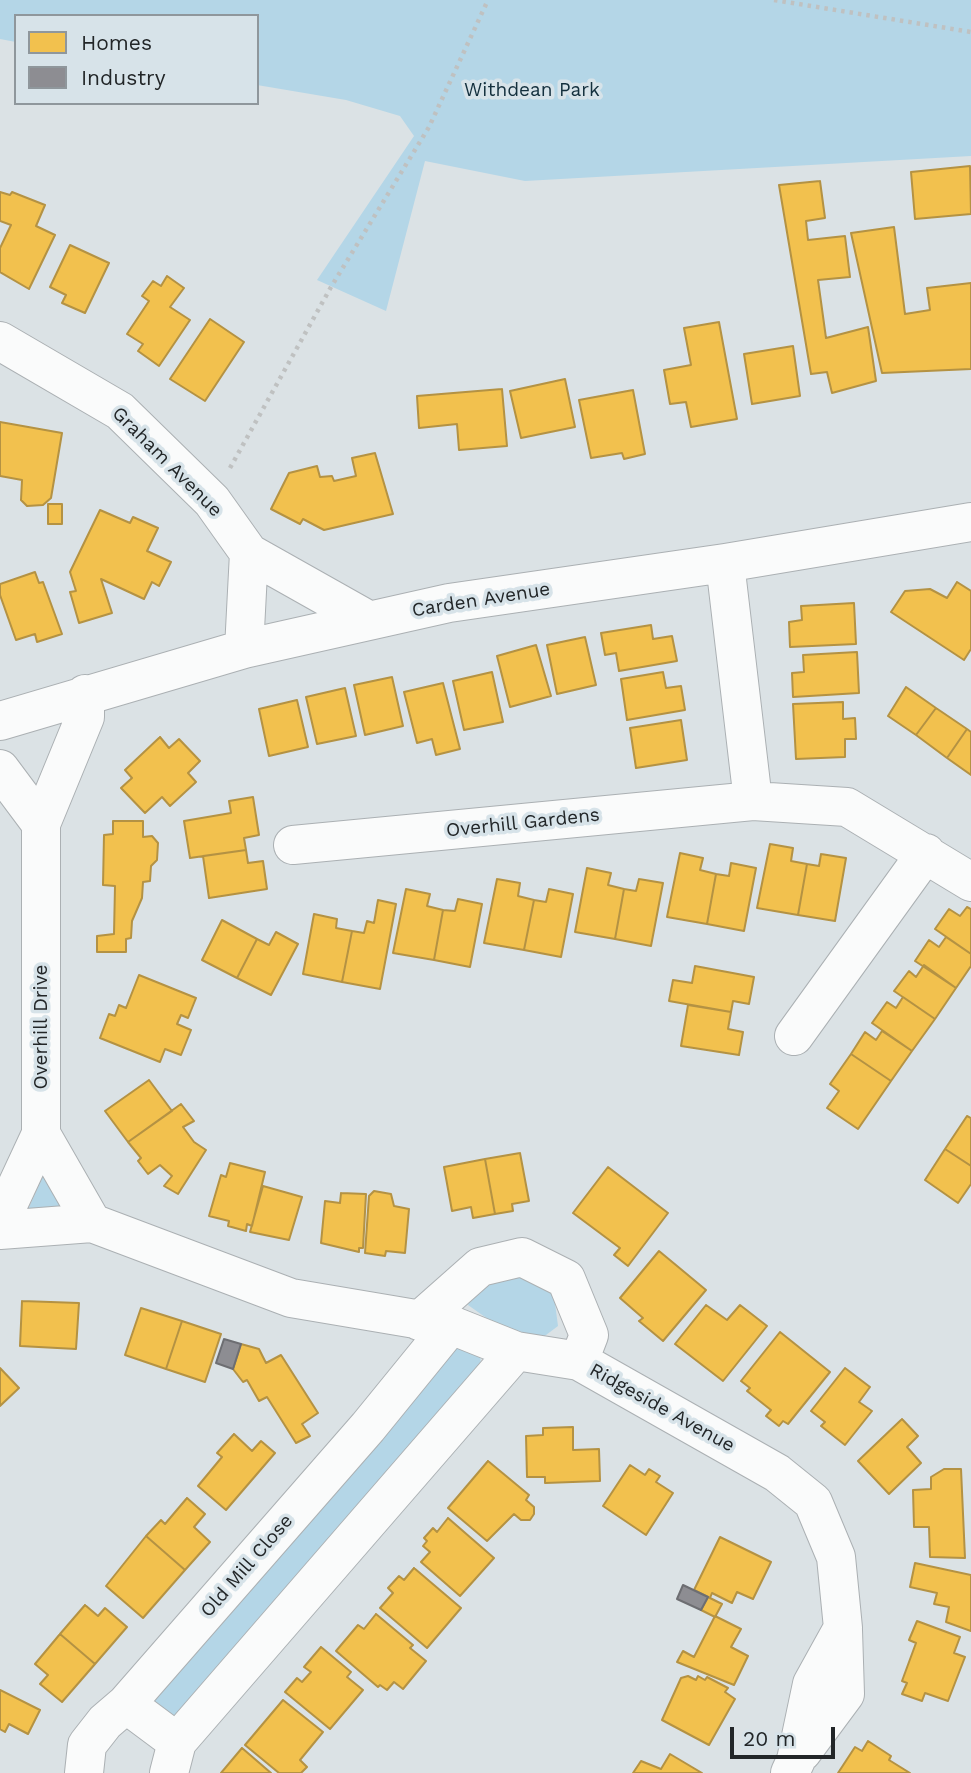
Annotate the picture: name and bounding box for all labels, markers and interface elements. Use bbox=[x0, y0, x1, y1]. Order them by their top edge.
legend bbox=[14, 14, 259, 105]
text: Homes bbox=[81, 30, 152, 55]
text: Industry bbox=[81, 65, 166, 90]
park label: Withdean Park bbox=[464, 79, 600, 101]
street label: Graham Avenue bbox=[107, 402, 227, 522]
street label: Carden Avenue bbox=[410, 578, 552, 622]
street label: Overhill Gardens bbox=[445, 804, 601, 842]
street label: Overhill Drive bbox=[30, 965, 52, 1089]
street label: Ridgeside Avenue bbox=[586, 1359, 738, 1457]
street label: Old Mill Close bbox=[196, 1510, 298, 1622]
scale bar bbox=[733, 1714, 838, 1758]
text: 20 m bbox=[743, 1726, 795, 1751]

